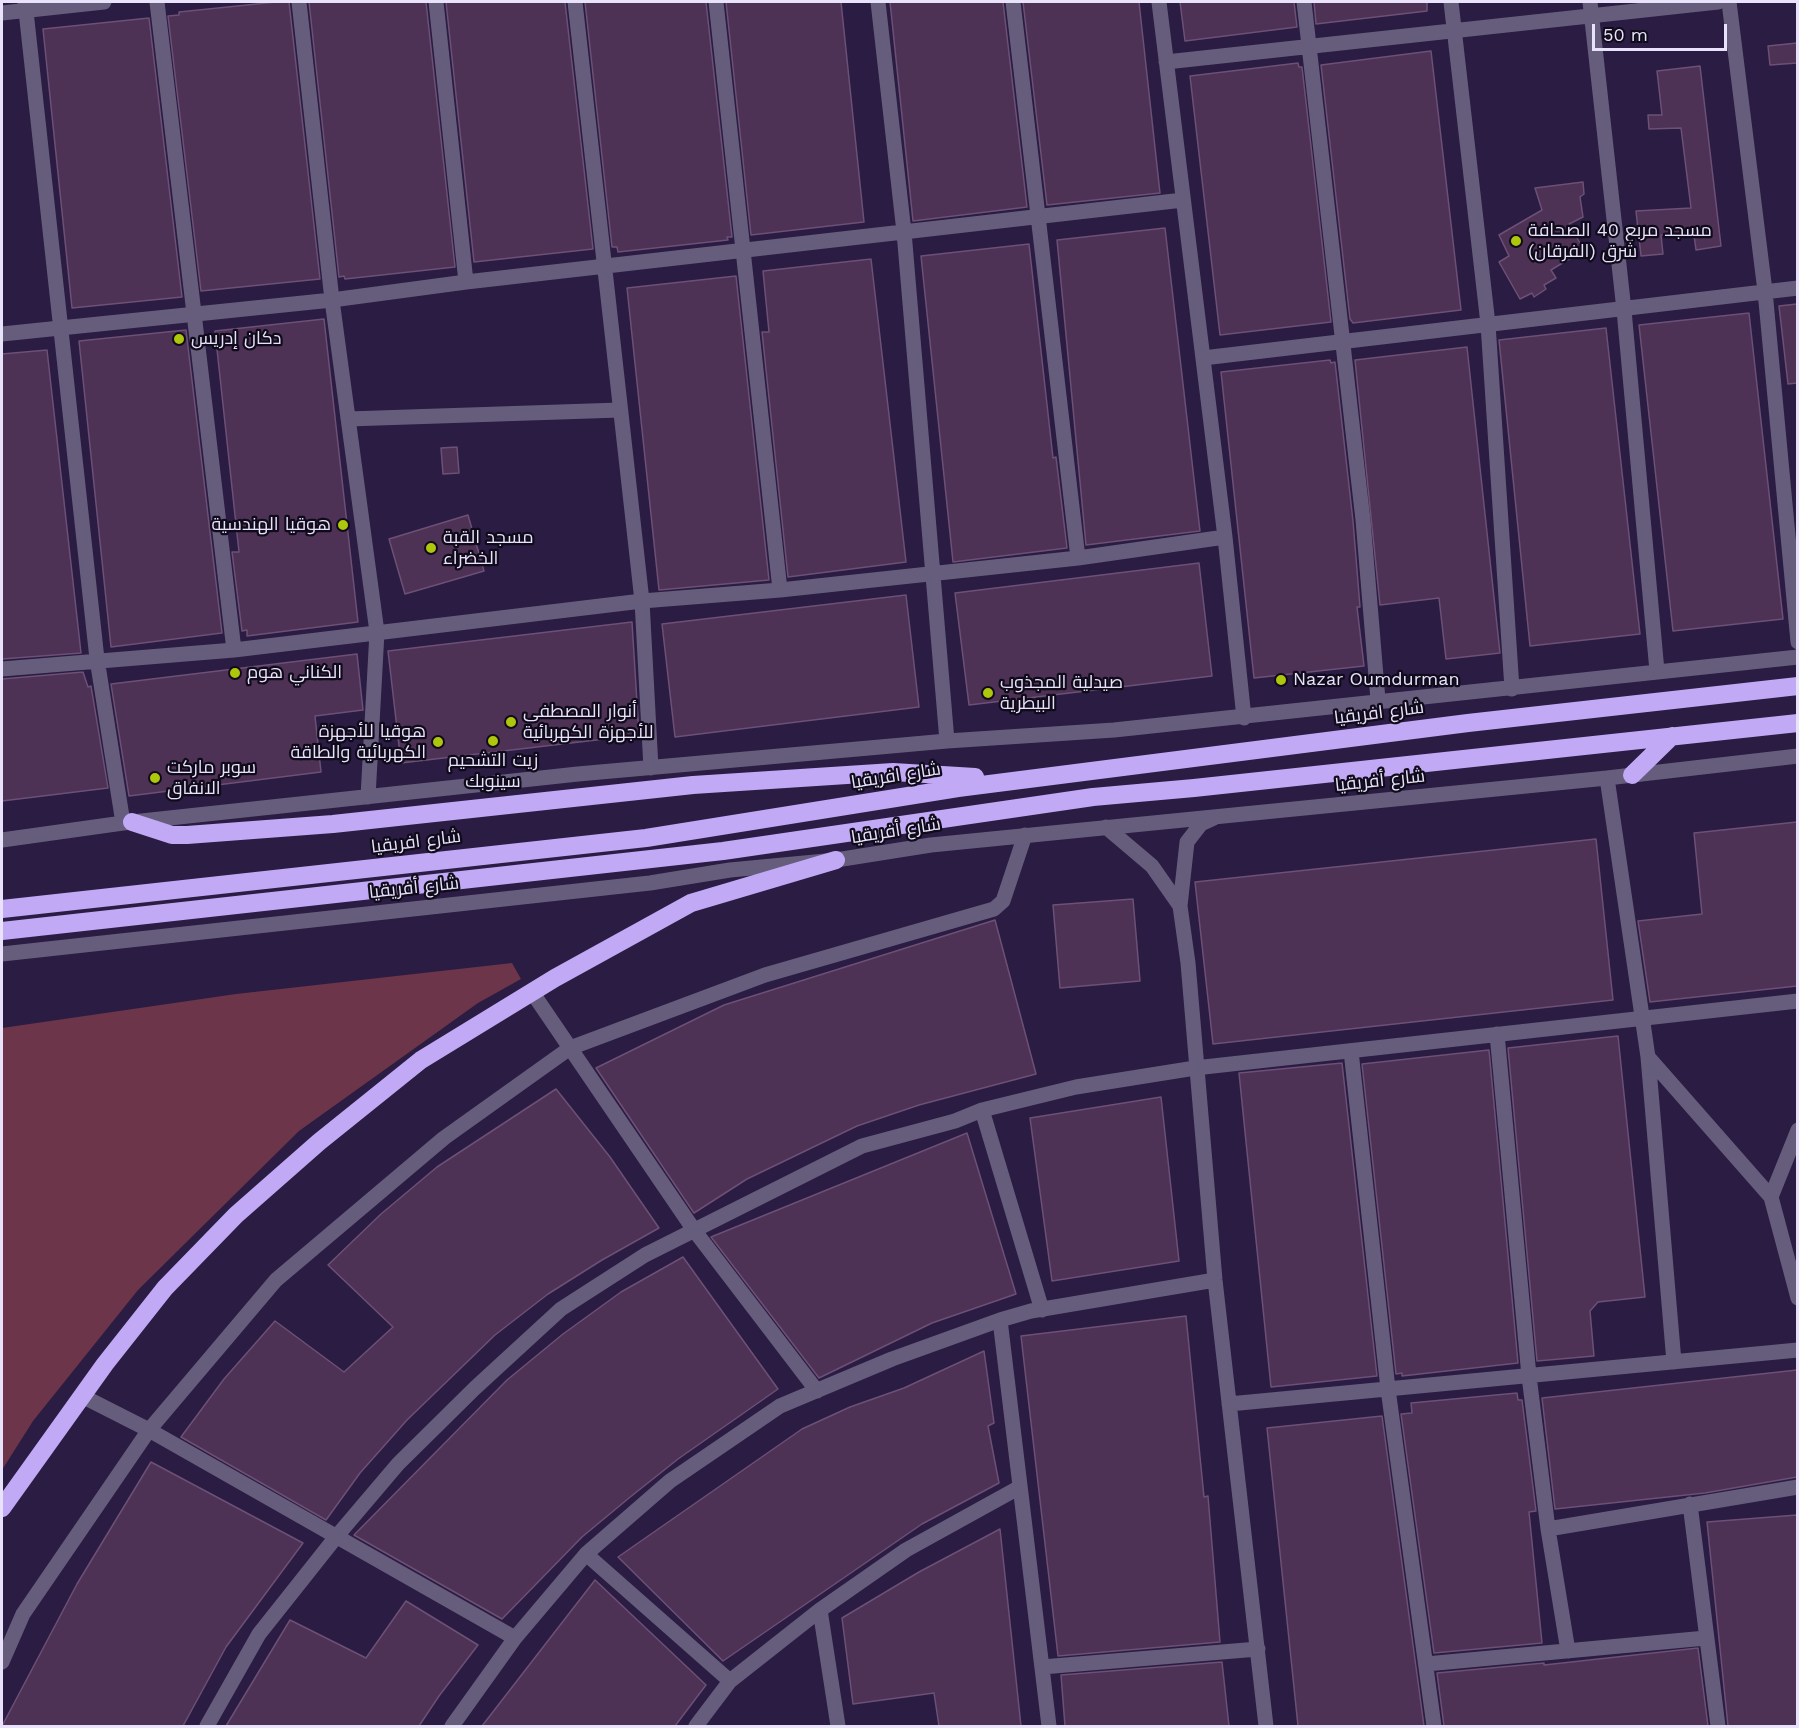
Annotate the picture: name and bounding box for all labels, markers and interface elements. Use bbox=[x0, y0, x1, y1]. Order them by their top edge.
scale bar bbox=[1595, 12, 1730, 50]
text: 50 m bbox=[1603, 24, 1648, 45]
place label: مسجد مربع 40 الصحافة شرق (الفرقان) bbox=[1528, 220, 1712, 262]
marker: مسجد مربع 40 الصحافة شرق (الفرقان) bbox=[1509, 234, 1523, 248]
place label: دكان إدريس bbox=[191, 328, 281, 350]
marker: دكان إدريس bbox=[172, 332, 186, 346]
place label: هوقيا الهندسية bbox=[211, 514, 331, 536]
marker: هوقيا الهندسية bbox=[336, 518, 350, 532]
place label: مسجد القبة الخضراء bbox=[443, 527, 534, 570]
marker: مسجد القبة الخضراء bbox=[424, 541, 438, 555]
place label: الكناني هوم bbox=[247, 662, 342, 684]
marker: الكناني هوم bbox=[228, 666, 242, 680]
place label: Nazar Oumdurman bbox=[1293, 669, 1460, 691]
place label: صيدلية المجذوب البيطرية bbox=[1000, 672, 1123, 714]
marker: Nazar Oumdurman bbox=[1274, 673, 1288, 687]
marker: صيدلية المجذوب البيطرية bbox=[981, 686, 995, 700]
street label: شارع افريقيا bbox=[1333, 697, 1425, 729]
place label: أنوار المصطفى للأجهزة الكهربائية bbox=[523, 701, 653, 744]
marker: أنوار المصطفى للأجهزة الكهربائية bbox=[504, 715, 518, 729]
place label: هوقيا للأجهزة الكهربائية والطاقة bbox=[291, 721, 426, 764]
marker: زيت التشحيم سينوبك bbox=[486, 734, 500, 748]
marker: هوقيا للأجهزة الكهربائية والطاقة bbox=[431, 735, 445, 749]
place label: زيت التشحيم سينوبك bbox=[448, 750, 538, 792]
place label: سوبر ماركت الانفاق bbox=[167, 757, 256, 800]
street label: شارع افريقيا bbox=[850, 758, 942, 794]
street label: شارع أفريقيا bbox=[1334, 766, 1426, 796]
marker: سوبر ماركت الانفاق bbox=[148, 771, 162, 785]
street label: شارع أفريقيا bbox=[850, 813, 942, 849]
street label: شارع افريقيا bbox=[370, 826, 462, 858]
street label: شارع أفريقيا bbox=[368, 873, 460, 903]

